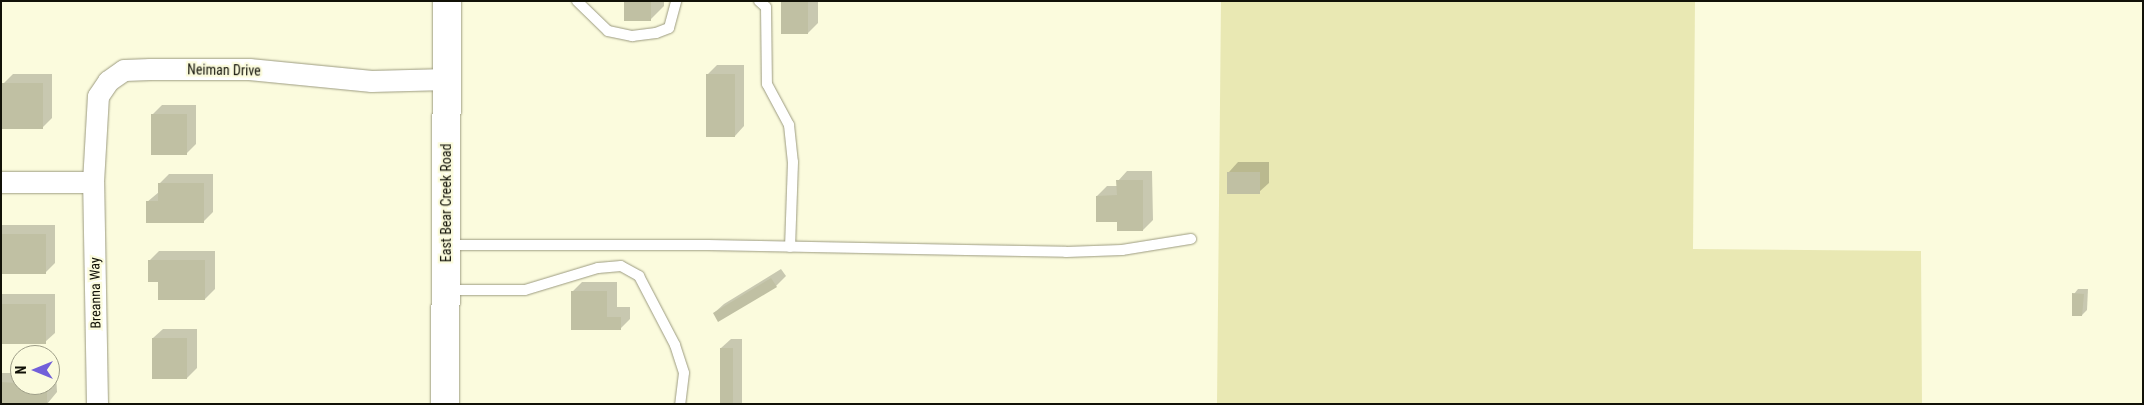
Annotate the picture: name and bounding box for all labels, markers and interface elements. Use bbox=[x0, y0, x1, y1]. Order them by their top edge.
street label: Neiman Drive bbox=[187, 61, 261, 79]
street label: East Bear Creek Road bbox=[438, 144, 454, 262]
street label: Breanna Way bbox=[86, 257, 104, 329]
north arrow bbox=[10, 345, 60, 395]
text: N bbox=[13, 366, 29, 374]

